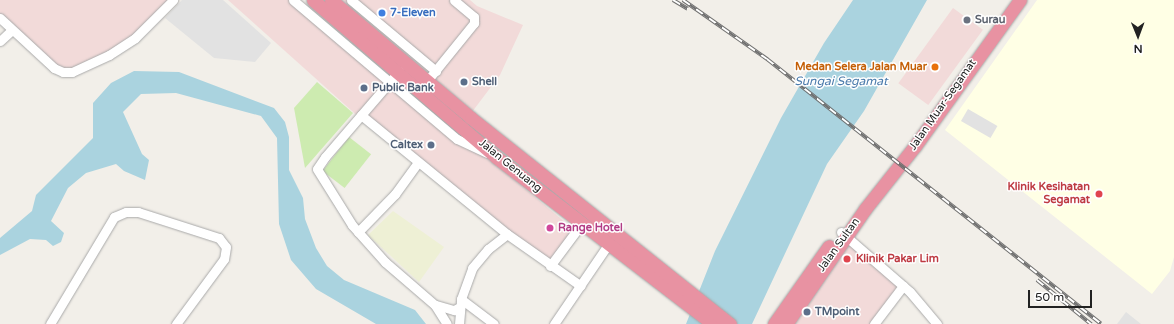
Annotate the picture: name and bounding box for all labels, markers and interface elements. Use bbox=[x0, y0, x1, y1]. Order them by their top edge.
place label: 7-Eleven bbox=[390, 6, 436, 20]
marker: 7-Eleven bbox=[377, 8, 387, 18]
place label: Surau bbox=[975, 13, 1005, 27]
marker: Surau bbox=[962, 15, 972, 25]
north arrow bbox=[1118, 16, 1158, 56]
text: N bbox=[1134, 42, 1143, 55]
street label: Jalan Muar-Segamat bbox=[907, 57, 979, 153]
place label: Medan Selera Jalan Muar bbox=[795, 60, 927, 74]
marker: Medan Selera Jalan Muar bbox=[930, 62, 940, 72]
place label: Shell bbox=[472, 75, 497, 89]
water label: Sungai Segamat bbox=[794, 75, 888, 89]
marker: Shell bbox=[459, 77, 469, 87]
place label: Public Bank bbox=[372, 81, 434, 95]
marker: Public Bank bbox=[359, 83, 369, 93]
street label: Jalan Genuang bbox=[476, 136, 544, 196]
place label: Caltex bbox=[390, 138, 423, 152]
marker: Caltex bbox=[426, 140, 436, 150]
place label: Klinik Kesihatan Segamat bbox=[1007, 181, 1090, 207]
marker: Klinik Kesihatan Segamat bbox=[1093, 188, 1105, 200]
street label: Jalan Sultan bbox=[815, 216, 863, 274]
place label: Range Hotel bbox=[558, 221, 623, 235]
marker: Range Hotel bbox=[545, 223, 555, 233]
place label: Klinik Pakar Lim bbox=[856, 252, 939, 266]
marker: Klinik Pakar Lim bbox=[841, 253, 853, 265]
scale bar bbox=[1030, 282, 1094, 308]
text: 50 m bbox=[1035, 290, 1064, 304]
place label: TMpoint bbox=[815, 305, 859, 319]
marker: TMpoint bbox=[802, 307, 812, 317]

